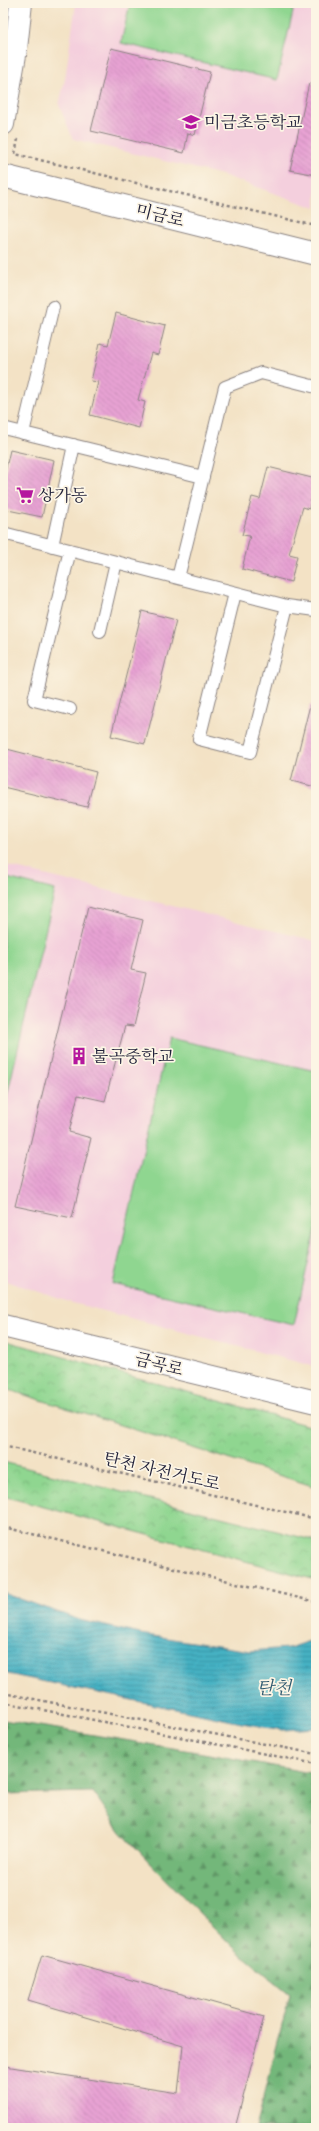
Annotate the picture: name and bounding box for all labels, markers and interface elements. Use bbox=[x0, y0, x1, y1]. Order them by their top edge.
school or university icon: 미금초등학교 bbox=[181, 112, 201, 132]
place label: 미금초등학교 bbox=[204, 112, 303, 134]
street label: 미금로 bbox=[133, 199, 187, 233]
supermarket icon: 상가동 bbox=[15, 485, 35, 505]
place label: 상가동 bbox=[38, 485, 88, 507]
building icon: 불곡중학교 bbox=[69, 1046, 89, 1066]
place label: 불곡중학교 bbox=[92, 1046, 175, 1068]
street label: 금곡로 bbox=[132, 1348, 186, 1382]
street label: 탄천 자전거도로 bbox=[102, 1448, 223, 1496]
water label: 탄천 bbox=[257, 1678, 293, 1700]

